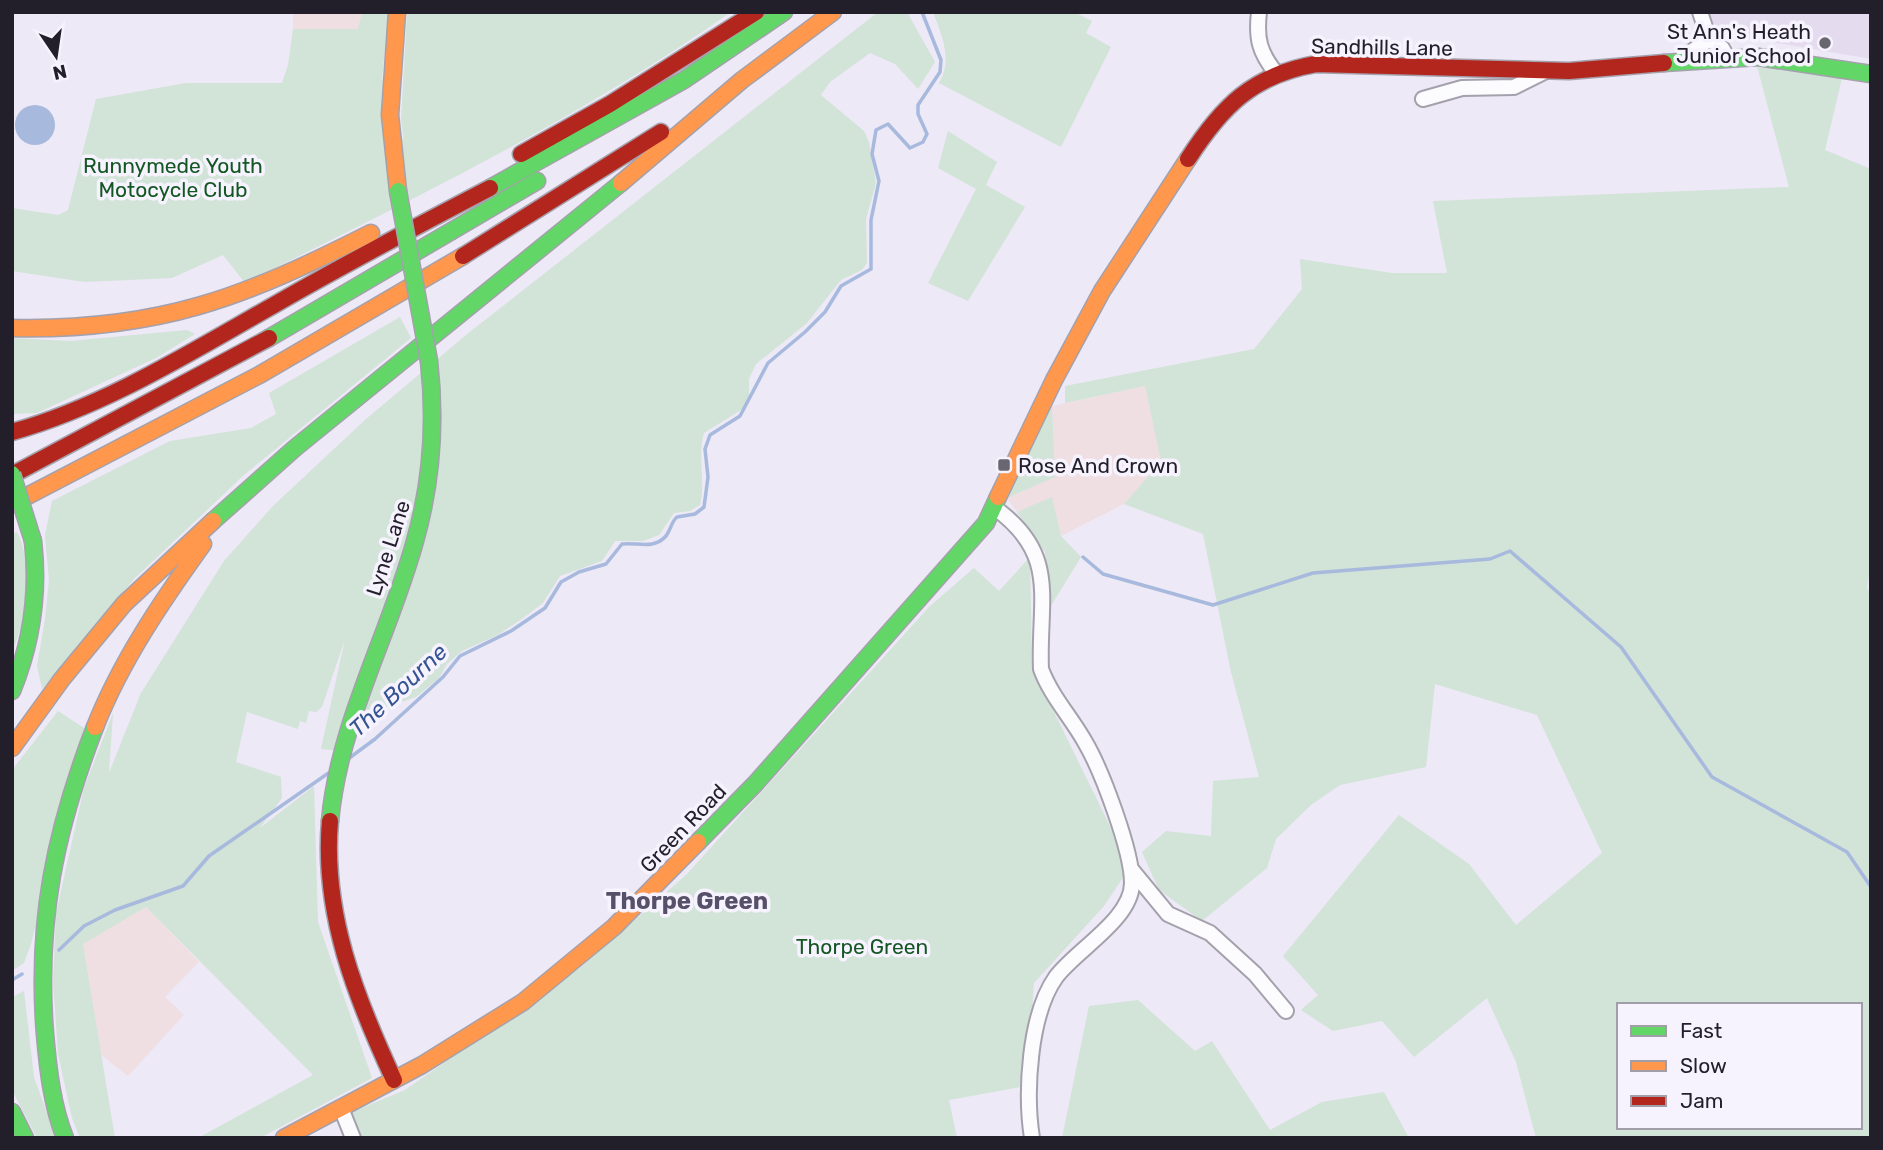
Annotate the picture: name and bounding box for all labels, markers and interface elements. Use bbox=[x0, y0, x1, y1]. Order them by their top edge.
place label: St Ann's Heath Junior School bbox=[1667, 19, 1811, 68]
north arrow bbox=[21, 21, 91, 91]
street label: Sandhills Lane bbox=[1311, 33, 1453, 61]
marker: St Ann's Heath Junior School bbox=[1817, 35, 1833, 51]
text: N bbox=[50, 59, 69, 85]
park label: Runnymede Youth Motocycle Club bbox=[83, 153, 263, 202]
place label: Rose And Crown bbox=[1018, 453, 1178, 478]
marker: Rose And Crown bbox=[996, 457, 1012, 473]
street label: Lyne Lane bbox=[361, 497, 415, 599]
water label: The Bourne bbox=[343, 638, 453, 742]
street label: Green Road bbox=[635, 779, 731, 877]
district label: Thorpe Green bbox=[606, 887, 768, 915]
park label: Thorpe Green bbox=[796, 934, 928, 959]
legend bbox=[1617, 1003, 1862, 1129]
text: Fast bbox=[1680, 1018, 1722, 1043]
text: Slow bbox=[1680, 1053, 1727, 1078]
text: Jam bbox=[1680, 1088, 1724, 1113]

